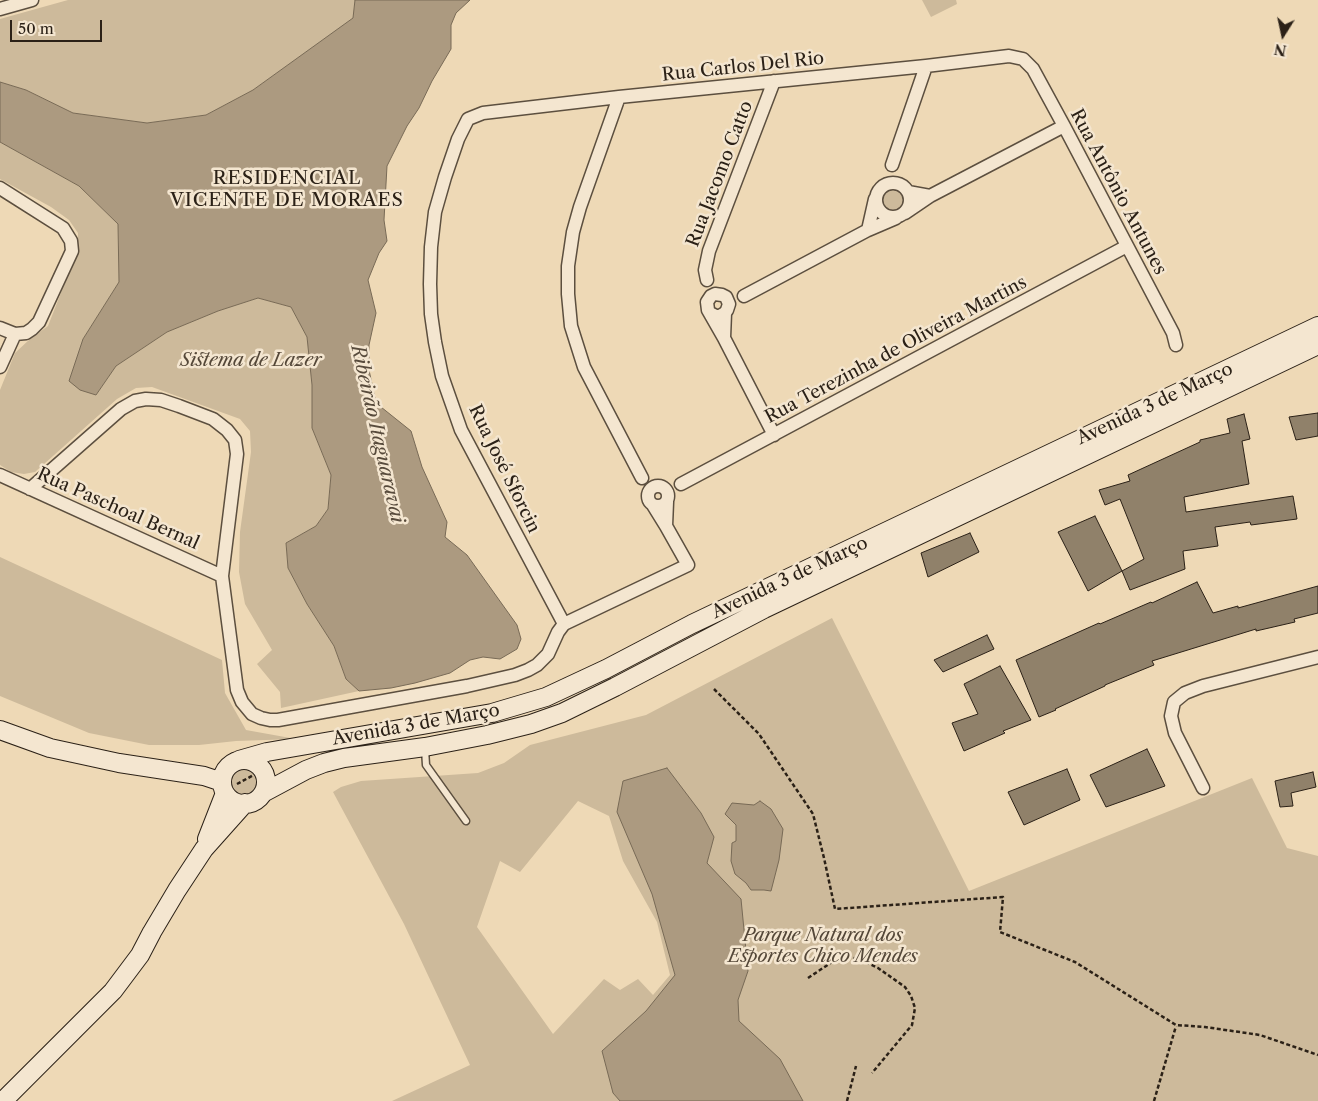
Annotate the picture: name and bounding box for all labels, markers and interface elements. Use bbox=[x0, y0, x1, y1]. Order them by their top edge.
scale bar bbox=[12, 10, 105, 42]
north arrow bbox=[1258, 10, 1308, 60]
text: 50 m bbox=[18, 19, 54, 38]
text: N bbox=[1273, 40, 1288, 60]
street label: Rua Carlos Del Rio bbox=[661, 48, 825, 86]
street label: Rua Jacomo Catto bbox=[682, 98, 758, 250]
street label: Rua Antônio Antunes bbox=[1065, 106, 1171, 278]
district label: RESIDENCIAL VICENTE DE MORAES bbox=[168, 168, 406, 212]
street label: Rua Terezinha de Oliveira Martins bbox=[761, 272, 1031, 428]
water label: Ribeirão Itaguaravai bbox=[345, 343, 409, 525]
park label: Sistema de Lazer bbox=[180, 350, 322, 372]
street label: Avenida 3 de Março bbox=[1074, 358, 1236, 450]
street label: Rua José Sforcin bbox=[464, 401, 544, 537]
street label: Rua Paschoal Bernal bbox=[34, 463, 202, 555]
street label: Avenida 3 de Março bbox=[709, 532, 871, 624]
street label: Avenida 3 de Março bbox=[331, 700, 501, 750]
park label: Parque Natural dos Esportes Chico Mendes bbox=[728, 925, 918, 968]

